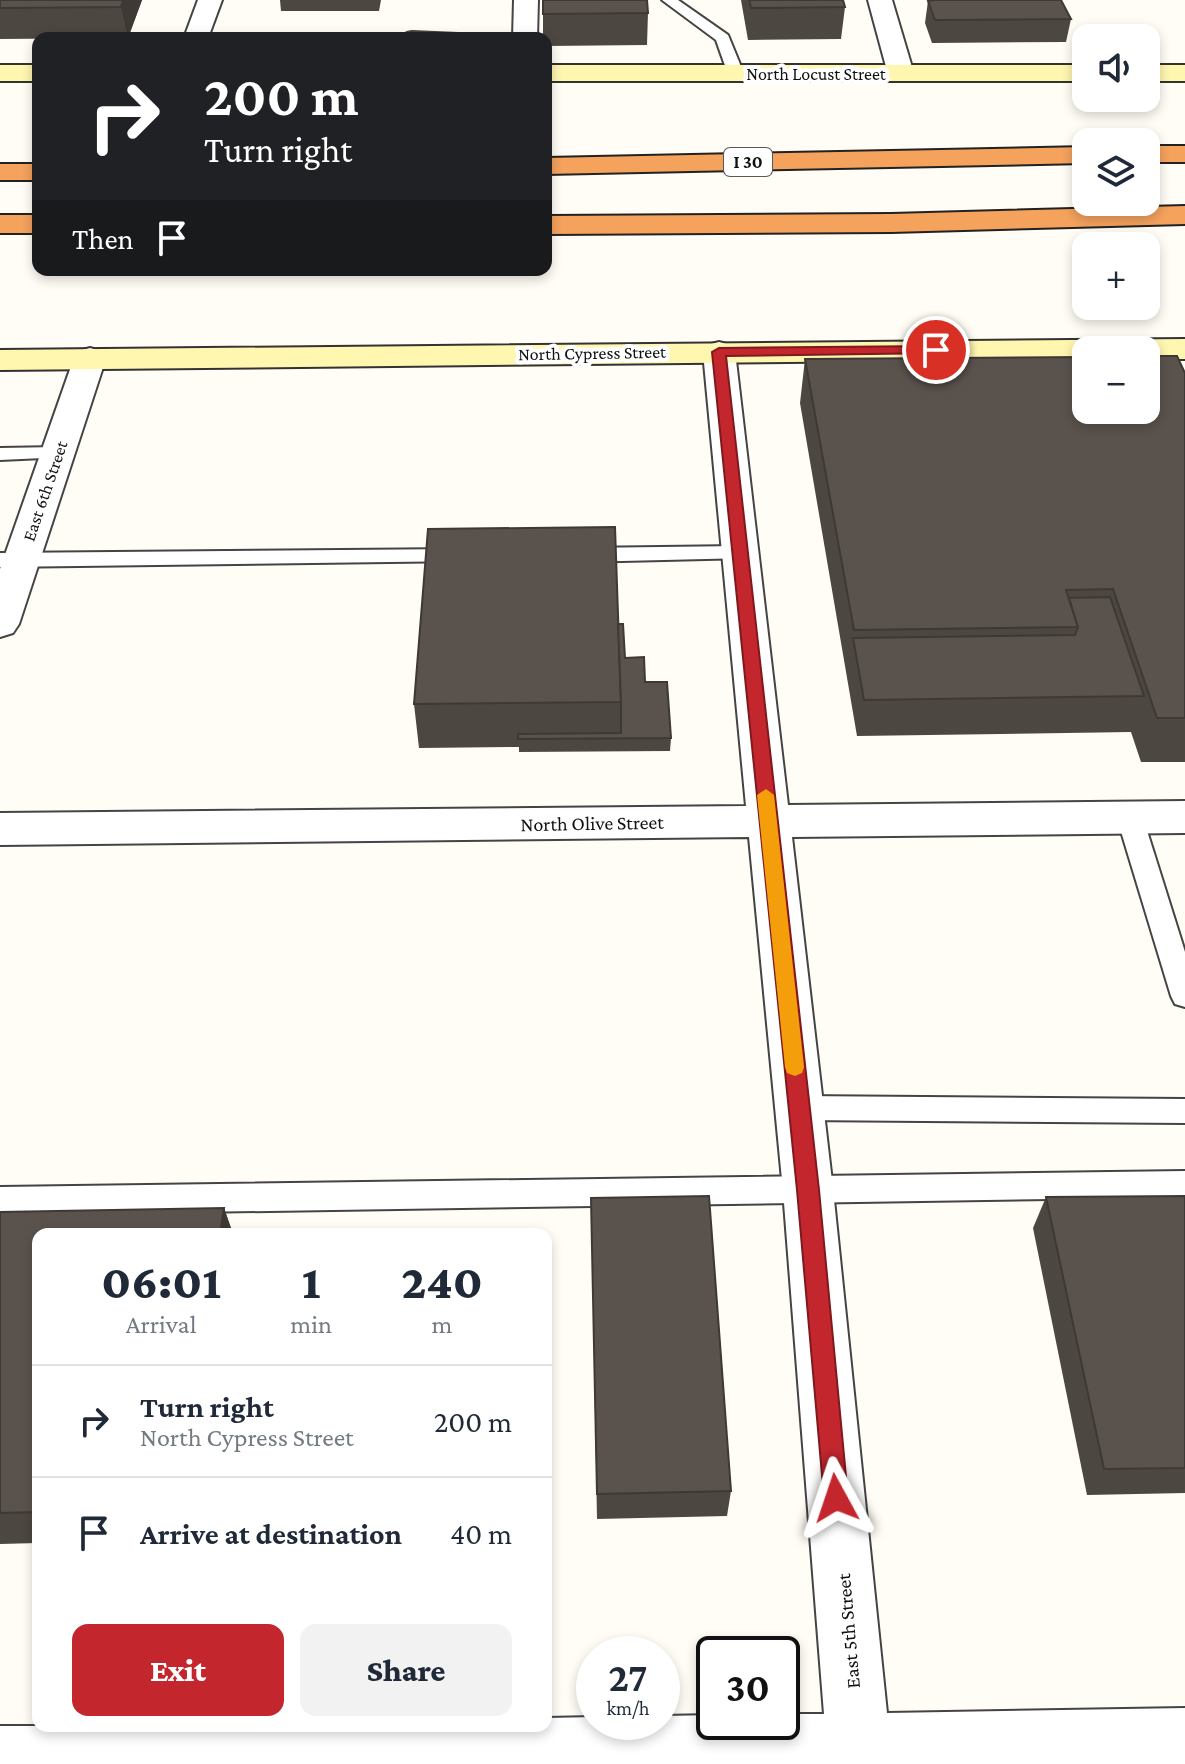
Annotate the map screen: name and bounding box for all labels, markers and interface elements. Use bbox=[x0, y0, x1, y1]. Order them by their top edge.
map controls bbox=[1072, 24, 1160, 424]
button: sound bbox=[1072, 24, 1160, 112]
icon: right bbox=[72, 64, 176, 168]
street label: North Locust Street bbox=[746, 64, 887, 84]
text: 200 m bbox=[204, 65, 359, 127]
button: layers bbox=[1072, 128, 1160, 216]
text: Turn right bbox=[204, 130, 352, 170]
road number: I 30 bbox=[724, 148, 772, 176]
icon: arrive bbox=[150, 216, 194, 260]
text: Then bbox=[72, 222, 134, 255]
button: + bbox=[1072, 232, 1160, 320]
pin bbox=[902, 316, 970, 384]
icon: arrive bbox=[914, 328, 958, 372]
button: − bbox=[1072, 336, 1160, 424]
street label: North Cypress Street bbox=[518, 342, 667, 364]
street label: East 6th Street bbox=[18, 437, 72, 544]
street label: North Olive Street bbox=[520, 811, 664, 835]
text: 06:01 bbox=[101, 1255, 221, 1308]
text: 1 bbox=[302, 1255, 320, 1308]
text: 240 bbox=[401, 1255, 483, 1308]
text: Arrival bbox=[126, 1310, 197, 1339]
text: min bbox=[290, 1310, 332, 1339]
text: m bbox=[432, 1310, 452, 1339]
text: Turn right bbox=[140, 1390, 274, 1423]
icon: right bbox=[72, 1399, 116, 1443]
text: 200 m bbox=[434, 1405, 512, 1438]
text: North Cypress Street bbox=[140, 1423, 354, 1452]
position arrow bbox=[794, 1456, 878, 1540]
icon: arrive bbox=[72, 1511, 116, 1555]
text: Arrive at destination bbox=[140, 1517, 402, 1550]
text: 40 m bbox=[450, 1517, 512, 1550]
street label: East 5th Street bbox=[832, 1572, 864, 1690]
button: Exit bbox=[72, 1624, 284, 1716]
button: Share bbox=[300, 1624, 512, 1716]
speed limit sign: 30 bbox=[696, 1636, 800, 1740]
text: 27 bbox=[609, 1655, 647, 1700]
text: km/h bbox=[606, 1697, 650, 1719]

